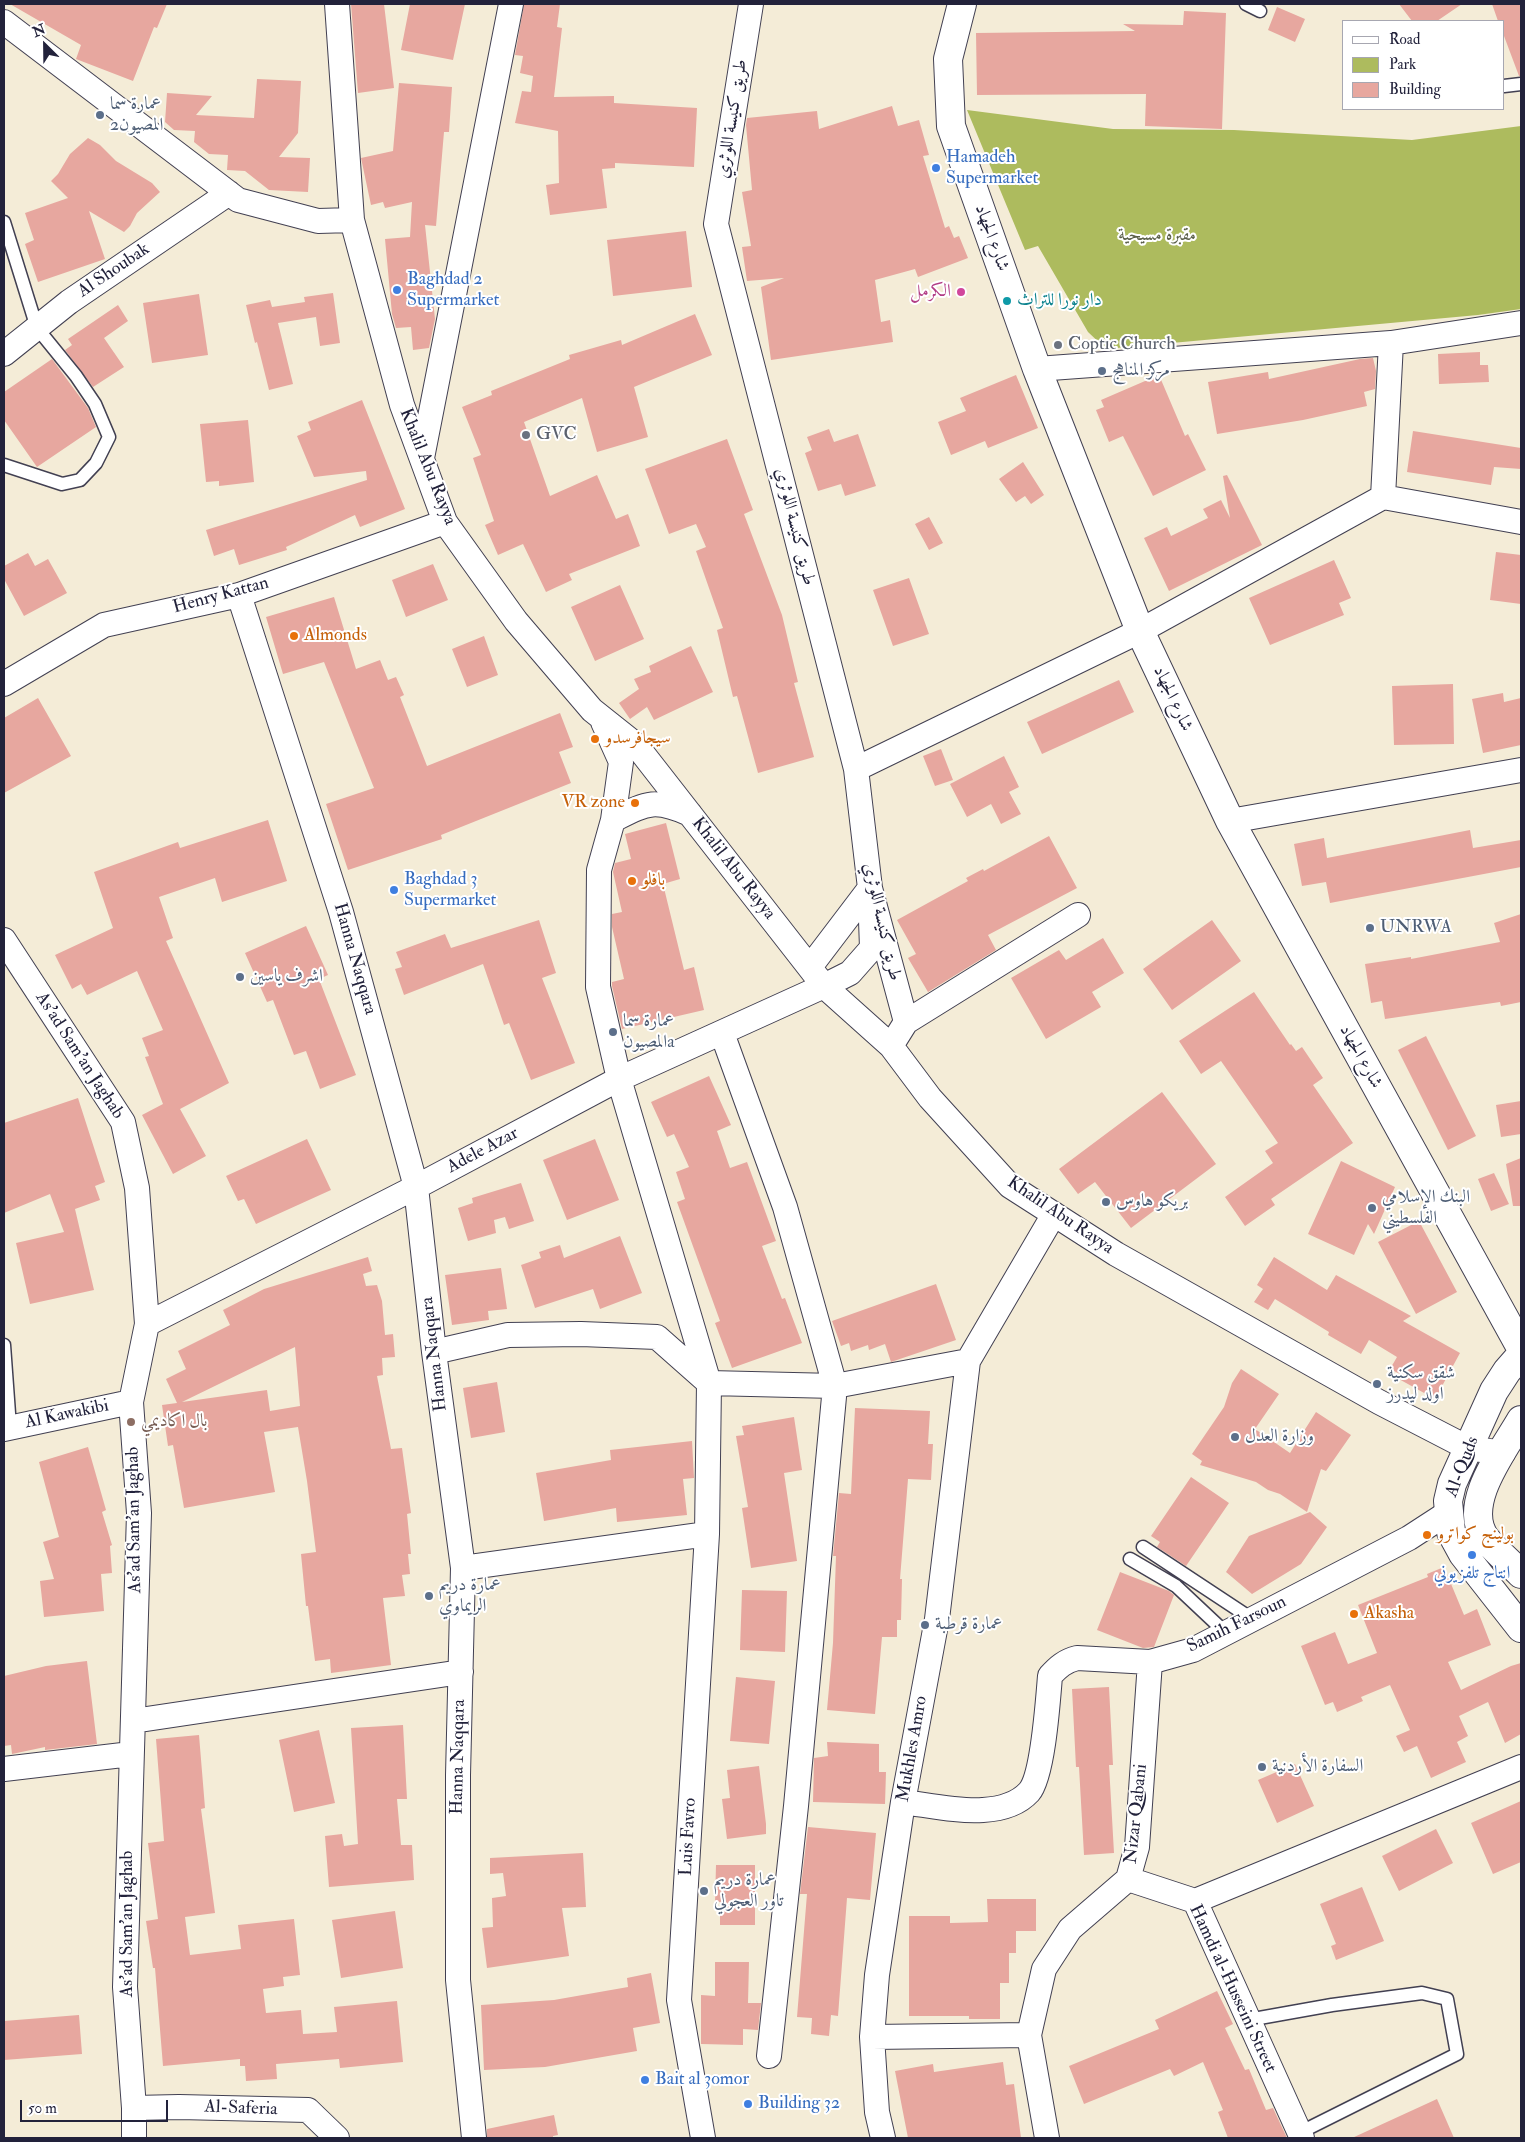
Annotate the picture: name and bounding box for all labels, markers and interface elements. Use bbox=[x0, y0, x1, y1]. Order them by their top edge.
north arrow bbox=[20, 20, 70, 70]
text: N bbox=[30, 20, 48, 41]
legend bbox=[1342, 20, 1505, 110]
text: Road bbox=[1389, 30, 1420, 49]
text: Park bbox=[1389, 55, 1416, 74]
street label: طريق كنيسة اللوثري bbox=[713, 58, 753, 180]
text: Building bbox=[1389, 80, 1441, 99]
place label: عمارة سما المصيون2 bbox=[110, 94, 163, 136]
marker: عمارة سما المصيون2 bbox=[94, 109, 106, 121]
place label: Hamadeh Supermarket bbox=[946, 147, 1038, 190]
marker: Hamadeh Supermarket bbox=[930, 162, 942, 174]
street label: شارع الجهاد bbox=[969, 202, 1013, 274]
park label: مقبرة مسيحية bbox=[1118, 225, 1196, 247]
street label: Al Shoubak bbox=[74, 239, 154, 303]
place label: Baghdad 2 Supermarket bbox=[407, 269, 499, 312]
place label: الكرمل bbox=[910, 281, 951, 303]
marker: Baghdad 2 Supermarket bbox=[391, 284, 403, 296]
marker: الكرمل bbox=[955, 286, 967, 298]
place label: دار نورا للتراث bbox=[1017, 290, 1102, 312]
marker: دار نورا للتراث bbox=[1001, 295, 1013, 307]
place label: Coptic Church bbox=[1068, 334, 1176, 356]
marker: Coptic Church bbox=[1052, 339, 1064, 351]
place label: مركز المناهج bbox=[1112, 360, 1170, 382]
marker: مركز المناهج bbox=[1096, 365, 1108, 377]
street label: Khalil Abu Rayya bbox=[394, 406, 460, 528]
place label: GVC bbox=[536, 424, 577, 446]
marker: GVC bbox=[520, 429, 532, 441]
street label: طريق كنيسة اللوثري bbox=[769, 466, 819, 588]
street label: Henry Kattan bbox=[171, 573, 271, 619]
place label: Almonds bbox=[304, 625, 367, 647]
marker: Almonds bbox=[288, 630, 300, 642]
street label: شارع الجهاد bbox=[1148, 663, 1196, 735]
place label: سيجافرسدو bbox=[605, 728, 671, 750]
marker: سيجافرسدو bbox=[589, 733, 601, 745]
place label: VR zone bbox=[561, 792, 625, 814]
marker: VR zone bbox=[629, 797, 641, 809]
street label: Khalil Abu Rayya bbox=[686, 814, 780, 924]
street label: طريق كنيسة اللوثري bbox=[857, 861, 905, 983]
place label: Baghdad 3 Supermarket bbox=[404, 869, 496, 912]
place label: بافلو bbox=[642, 870, 665, 892]
marker: بافلو bbox=[626, 875, 638, 887]
marker: Baghdad 3 Supermarket bbox=[388, 884, 400, 896]
street label: Hanna Naqqara bbox=[328, 901, 380, 1017]
place label: UNRWA bbox=[1380, 917, 1452, 939]
marker: UNRWA bbox=[1364, 922, 1376, 934]
place label: اشرف ياسين bbox=[250, 966, 323, 988]
marker: اشرف ياسين bbox=[234, 971, 246, 983]
street label: As'ad Sam'an Jaghab bbox=[30, 989, 128, 1123]
place label: عمارة سما المصيونa bbox=[623, 1011, 675, 1054]
street label: شارع الجهاد bbox=[1334, 1021, 1386, 1093]
marker: عمارة سما المصيونa bbox=[607, 1026, 619, 1038]
street label: Adele Azar bbox=[444, 1123, 522, 1179]
street label: Khalil Abu Rayya bbox=[1003, 1172, 1117, 1260]
place label: البنك الإسلامي الفلسطيني bbox=[1382, 1187, 1470, 1230]
place label: بريكو هاوس bbox=[1116, 1191, 1188, 1213]
marker: بريكو هاوس bbox=[1100, 1196, 1112, 1208]
marker: البنك الإسلامي الفلسطيني bbox=[1366, 1202, 1378, 1214]
street label: Hanna Naqqara bbox=[417, 1295, 453, 1413]
place label: شقق سكنية اولد ليدرز bbox=[1387, 1363, 1455, 1406]
marker: شقق سكنية اولد ليدرز bbox=[1371, 1378, 1383, 1390]
street label: Al Kawakibi bbox=[23, 1396, 111, 1434]
place label: بال اكاديمي bbox=[141, 1411, 208, 1433]
marker: بال اكاديمي bbox=[125, 1416, 137, 1428]
place label: وزارة العدل bbox=[1245, 1426, 1314, 1448]
marker: وزارة العدل bbox=[1229, 1431, 1241, 1443]
street label: Al-Quds bbox=[1442, 1434, 1484, 1500]
street label: As'ad Sam'an Jaghab bbox=[123, 1446, 147, 1594]
place label: بولينج كواترو bbox=[1437, 1524, 1514, 1546]
marker: بولينج كواترو bbox=[1421, 1529, 1433, 1541]
marker: انتاج تلفزيوني bbox=[1466, 1549, 1478, 1561]
place label: انتاج تلفزيوني bbox=[1434, 1563, 1510, 1585]
place label: عمارة دريم الريماوي bbox=[439, 1575, 501, 1618]
marker: عمارة دريم الريماوي bbox=[423, 1590, 435, 1602]
street label: Samih Farsoun bbox=[1184, 1592, 1290, 1658]
place label: Akasha bbox=[1364, 1603, 1414, 1625]
marker: Akasha bbox=[1348, 1608, 1360, 1620]
place label: عمارة قرطبة bbox=[935, 1614, 1002, 1636]
marker: عمارة قرطبة bbox=[919, 1619, 931, 1631]
street label: Mukhles Amro bbox=[893, 1694, 933, 1804]
street label: Hanna Naqqara bbox=[447, 1699, 471, 1815]
place label: السفارة الأردنية bbox=[1272, 1756, 1363, 1778]
marker: السفارة الأردنية bbox=[1256, 1761, 1268, 1773]
street label: Nizar Qabani bbox=[1121, 1763, 1153, 1865]
street label: Luis Favro bbox=[676, 1797, 702, 1877]
street label: As'ad Sam'an Jaghab bbox=[117, 1851, 139, 1997]
place label: عمارة دريم تاور العجولي bbox=[714, 1870, 783, 1912]
marker: عمارة دريم تاور العجولي bbox=[698, 1885, 710, 1897]
street label: Hamdi al-Husseini Street bbox=[1184, 1902, 1280, 2076]
place label: Bait al 3omor bbox=[655, 2069, 749, 2091]
marker: Bait al 3omor bbox=[639, 2074, 651, 2086]
scale bar bbox=[22, 2090, 170, 2122]
place label: Building 32 bbox=[758, 2093, 840, 2115]
street label: Al-Saferia bbox=[204, 2097, 278, 2121]
marker: Building 32 bbox=[742, 2098, 754, 2110]
text: 50 m bbox=[28, 2099, 57, 2118]

